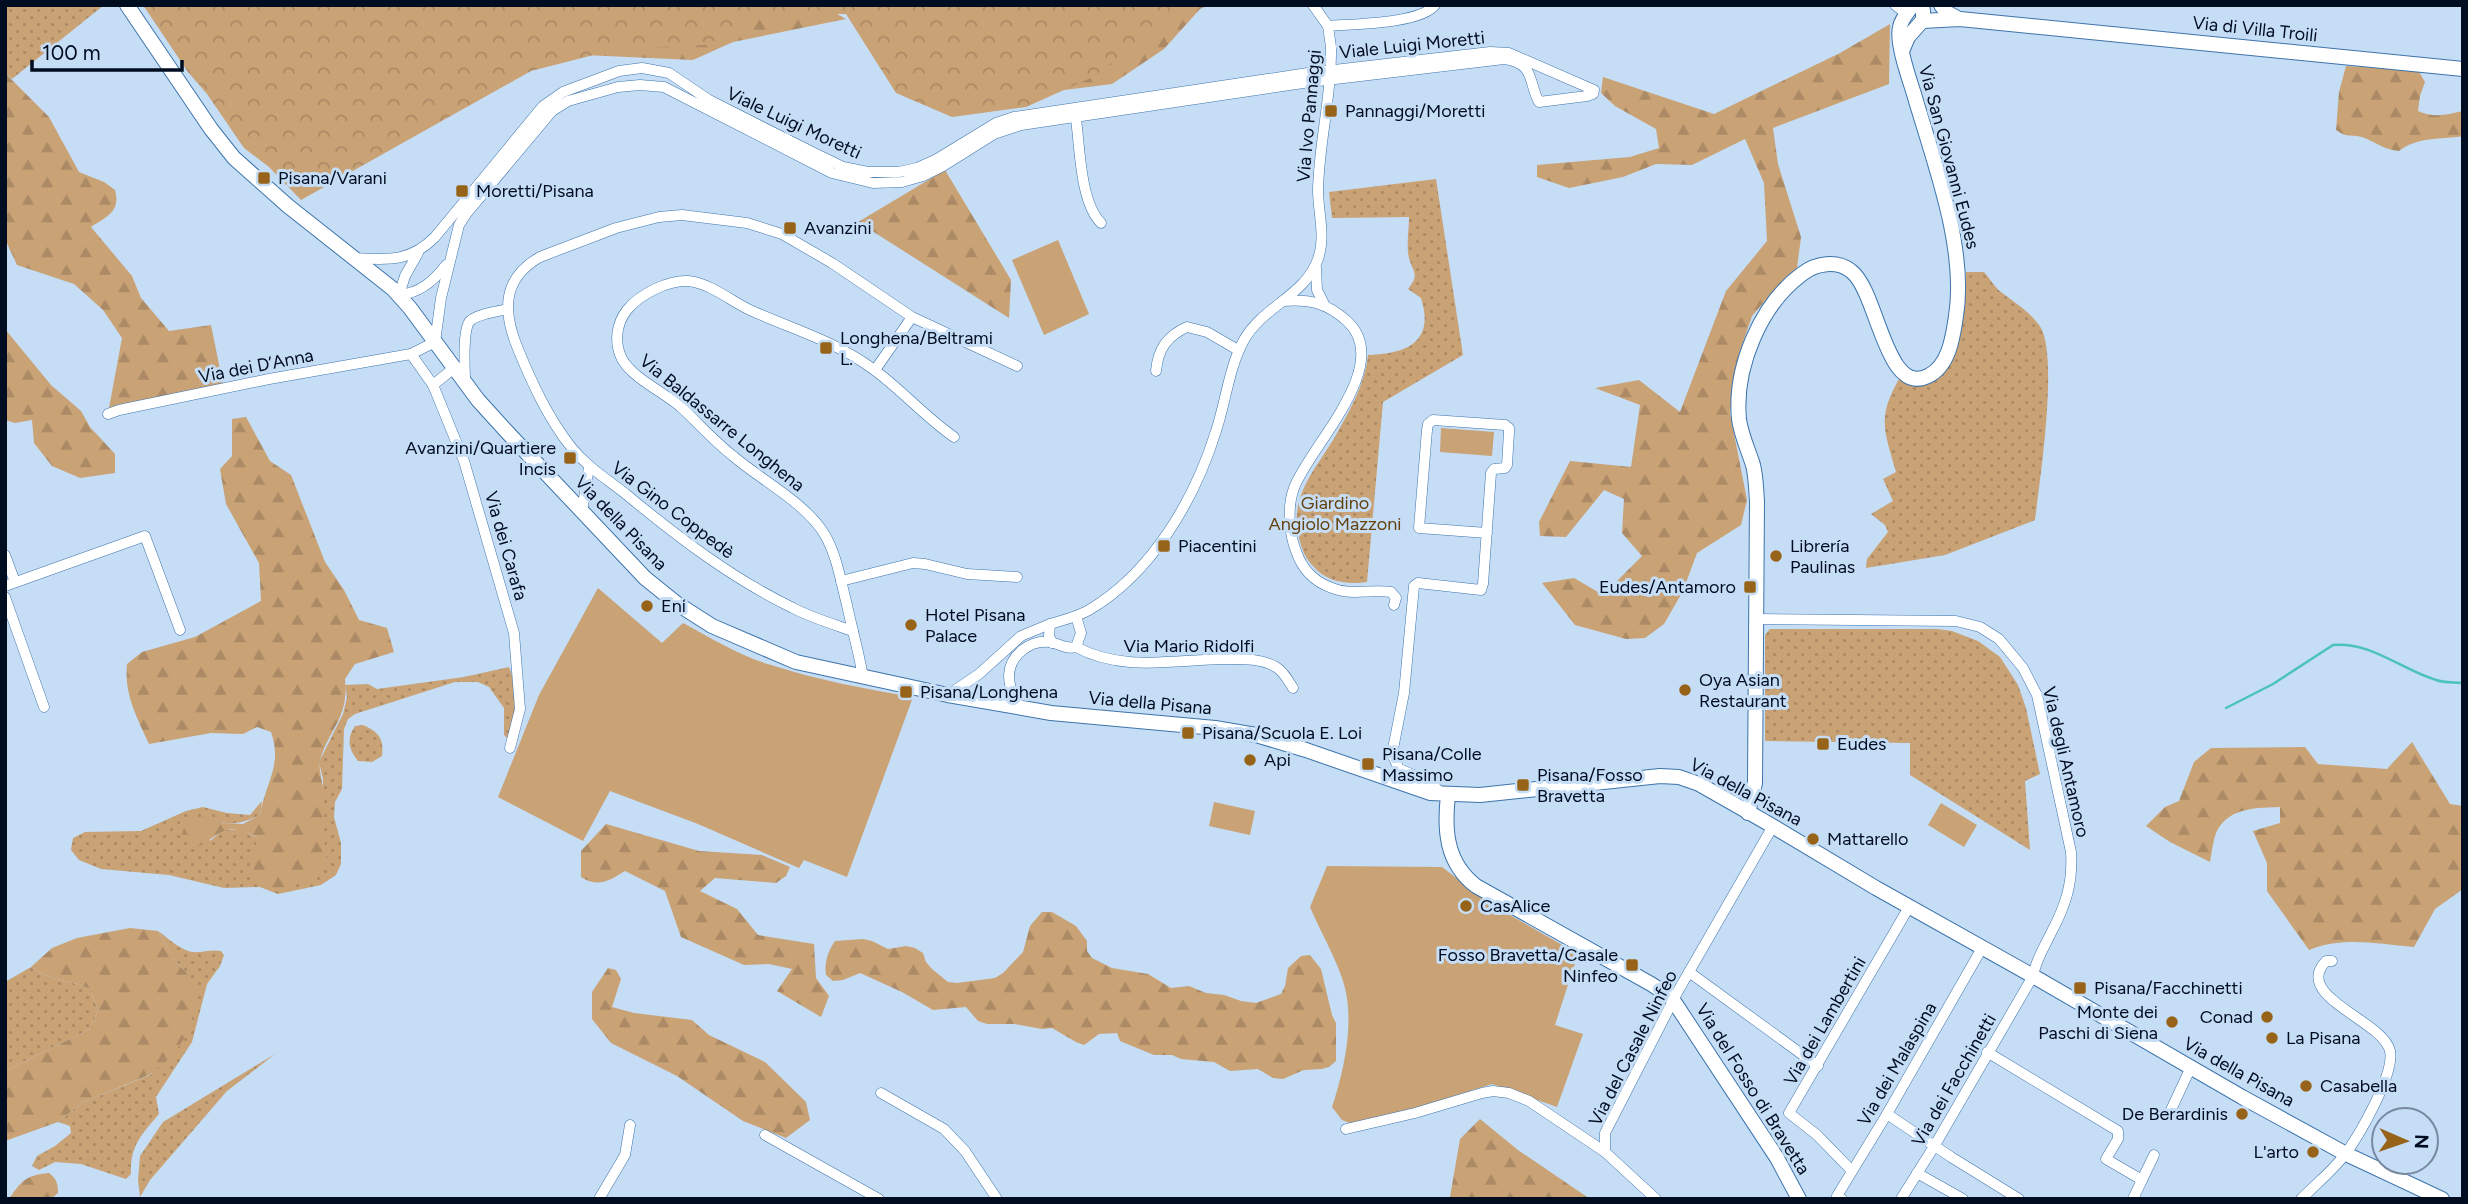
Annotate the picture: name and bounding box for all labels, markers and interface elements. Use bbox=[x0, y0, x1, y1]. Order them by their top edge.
street label: Via di Villa Troili bbox=[2191, 11, 2319, 47]
street label: Viale Luigi Moretti bbox=[1338, 26, 1486, 64]
scale bar bbox=[32, 28, 182, 72]
text: 100 m bbox=[42, 40, 101, 65]
street label: Via Ivo Pannaggi bbox=[1292, 49, 1326, 183]
street label: Via San Giovanni Eudes bbox=[1914, 63, 1984, 251]
street label: Viale Luigi Moretti bbox=[723, 82, 865, 164]
place label: Pannaggi/Moretti bbox=[1345, 100, 1485, 122]
marker: Pannaggi/Moretti bbox=[1323, 103, 1339, 119]
place label: Pisana/Varani bbox=[278, 167, 387, 189]
marker: Pisana/Varani bbox=[256, 170, 272, 186]
place label: Moretti/Pisana bbox=[476, 180, 594, 202]
marker: Moretti/Pisana bbox=[454, 183, 470, 199]
place label: Avanzini bbox=[804, 217, 872, 239]
marker: Avanzini bbox=[782, 220, 798, 236]
place label: Longhena/Beltrami L. bbox=[840, 327, 993, 370]
marker: Longhena/Beltrami L. bbox=[818, 340, 834, 356]
street label: Via dei D’Anna bbox=[197, 344, 315, 388]
street label: Via Baldassarre Longhena bbox=[635, 350, 809, 496]
place label: Avanzini/Quartiere Incis bbox=[405, 437, 556, 480]
marker: Avanzini/Quartiere Incis bbox=[562, 450, 578, 466]
street label: Via Gino Coppedè bbox=[607, 457, 739, 563]
street label: Via della Pisana bbox=[570, 471, 672, 575]
street label: Via dei Carafa bbox=[480, 489, 532, 603]
park label: Giardino Angiolo Mazzoni bbox=[1269, 492, 1402, 535]
place label: Piacentini bbox=[1178, 535, 1257, 557]
place label: Librería Paulinas bbox=[1790, 535, 1855, 578]
marker: Piacentini bbox=[1156, 538, 1172, 554]
marker: Librería Paulinas bbox=[1768, 548, 1784, 564]
place label: Eudes/Antamoro bbox=[1599, 576, 1736, 598]
marker: Eudes/Antamoro bbox=[1742, 579, 1758, 595]
place label: Eni bbox=[661, 595, 686, 617]
marker: Eni bbox=[639, 598, 655, 614]
place label: Hotel Pisana Palace bbox=[925, 604, 1025, 647]
marker: Hotel Pisana Palace bbox=[903, 617, 919, 633]
street label: Via Mario Ridolfi bbox=[1123, 635, 1255, 657]
place label: Oya Asian Restaurant bbox=[1699, 669, 1787, 712]
place label: Pisana/Longhena bbox=[920, 681, 1058, 703]
marker: Oya Asian Restaurant bbox=[1677, 682, 1693, 698]
marker: Pisana/Longhena bbox=[898, 684, 914, 700]
street label: Via degli Antamoro bbox=[2038, 684, 2094, 840]
street label: Via della Pisana bbox=[1087, 687, 1213, 719]
place label: Pisana/Scuola E. Loi bbox=[1202, 722, 1362, 744]
marker: Pisana/Scuola E. Loi bbox=[1180, 725, 1196, 741]
place label: Eudes bbox=[1837, 733, 1886, 755]
marker: Eudes bbox=[1815, 736, 1831, 752]
place label: Pisana/Colle Massimo bbox=[1382, 743, 1482, 786]
place label: Api bbox=[1264, 749, 1291, 771]
marker: Api bbox=[1242, 752, 1258, 768]
street label: Via della Pisana bbox=[1686, 753, 1806, 831]
marker: Pisana/Colle Massimo bbox=[1360, 756, 1376, 772]
place label: Pisana/Fosso Bravetta bbox=[1537, 764, 1643, 807]
marker: Pisana/Fosso Bravetta bbox=[1515, 777, 1531, 793]
place label: Mattarello bbox=[1827, 828, 1908, 850]
marker: Mattarello bbox=[1805, 831, 1821, 847]
place label: CasAlice bbox=[1480, 895, 1551, 917]
marker: CasAlice bbox=[1458, 898, 1474, 914]
place label: Fosso Bravetta/Casale Ninfeo bbox=[1438, 944, 1618, 987]
street label: Via dei Lambertini bbox=[1779, 953, 1871, 1089]
marker: Fosso Bravetta/Casale Ninfeo bbox=[1624, 957, 1640, 973]
street label: Via del Casale Ninfeo bbox=[1584, 966, 1682, 1130]
place label: Pisana/Facchinetti bbox=[2094, 977, 2243, 999]
marker: Pisana/Facchinetti bbox=[2072, 980, 2088, 996]
street label: Via dei Malaspina bbox=[1853, 998, 1941, 1130]
street label: Via del Fosso di Bravetta bbox=[1691, 999, 1815, 1179]
place label: Monte dei Paschi di Siena bbox=[2038, 1001, 2158, 1044]
place label: Conad bbox=[2200, 1006, 2253, 1028]
marker: Conad bbox=[2259, 1009, 2275, 1025]
street label: Via dei Facchinetti bbox=[1907, 1010, 2001, 1150]
marker: Monte dei Paschi di Siena bbox=[2164, 1014, 2180, 1030]
place label: La Pisana bbox=[2286, 1027, 2360, 1049]
marker: La Pisana bbox=[2264, 1030, 2280, 1046]
street label: Via della Pisana bbox=[2180, 1032, 2298, 1112]
place label: Casabella bbox=[2320, 1075, 2397, 1097]
marker: Casabella bbox=[2298, 1078, 2314, 1094]
place label: De Berardinis bbox=[2122, 1103, 2228, 1125]
marker: De Berardinis bbox=[2234, 1106, 2250, 1122]
north arrow bbox=[2370, 1106, 2440, 1176]
text: N bbox=[2410, 1134, 2433, 1149]
place label: L'arto bbox=[2254, 1141, 2299, 1163]
marker: L'arto bbox=[2305, 1144, 2321, 1160]

